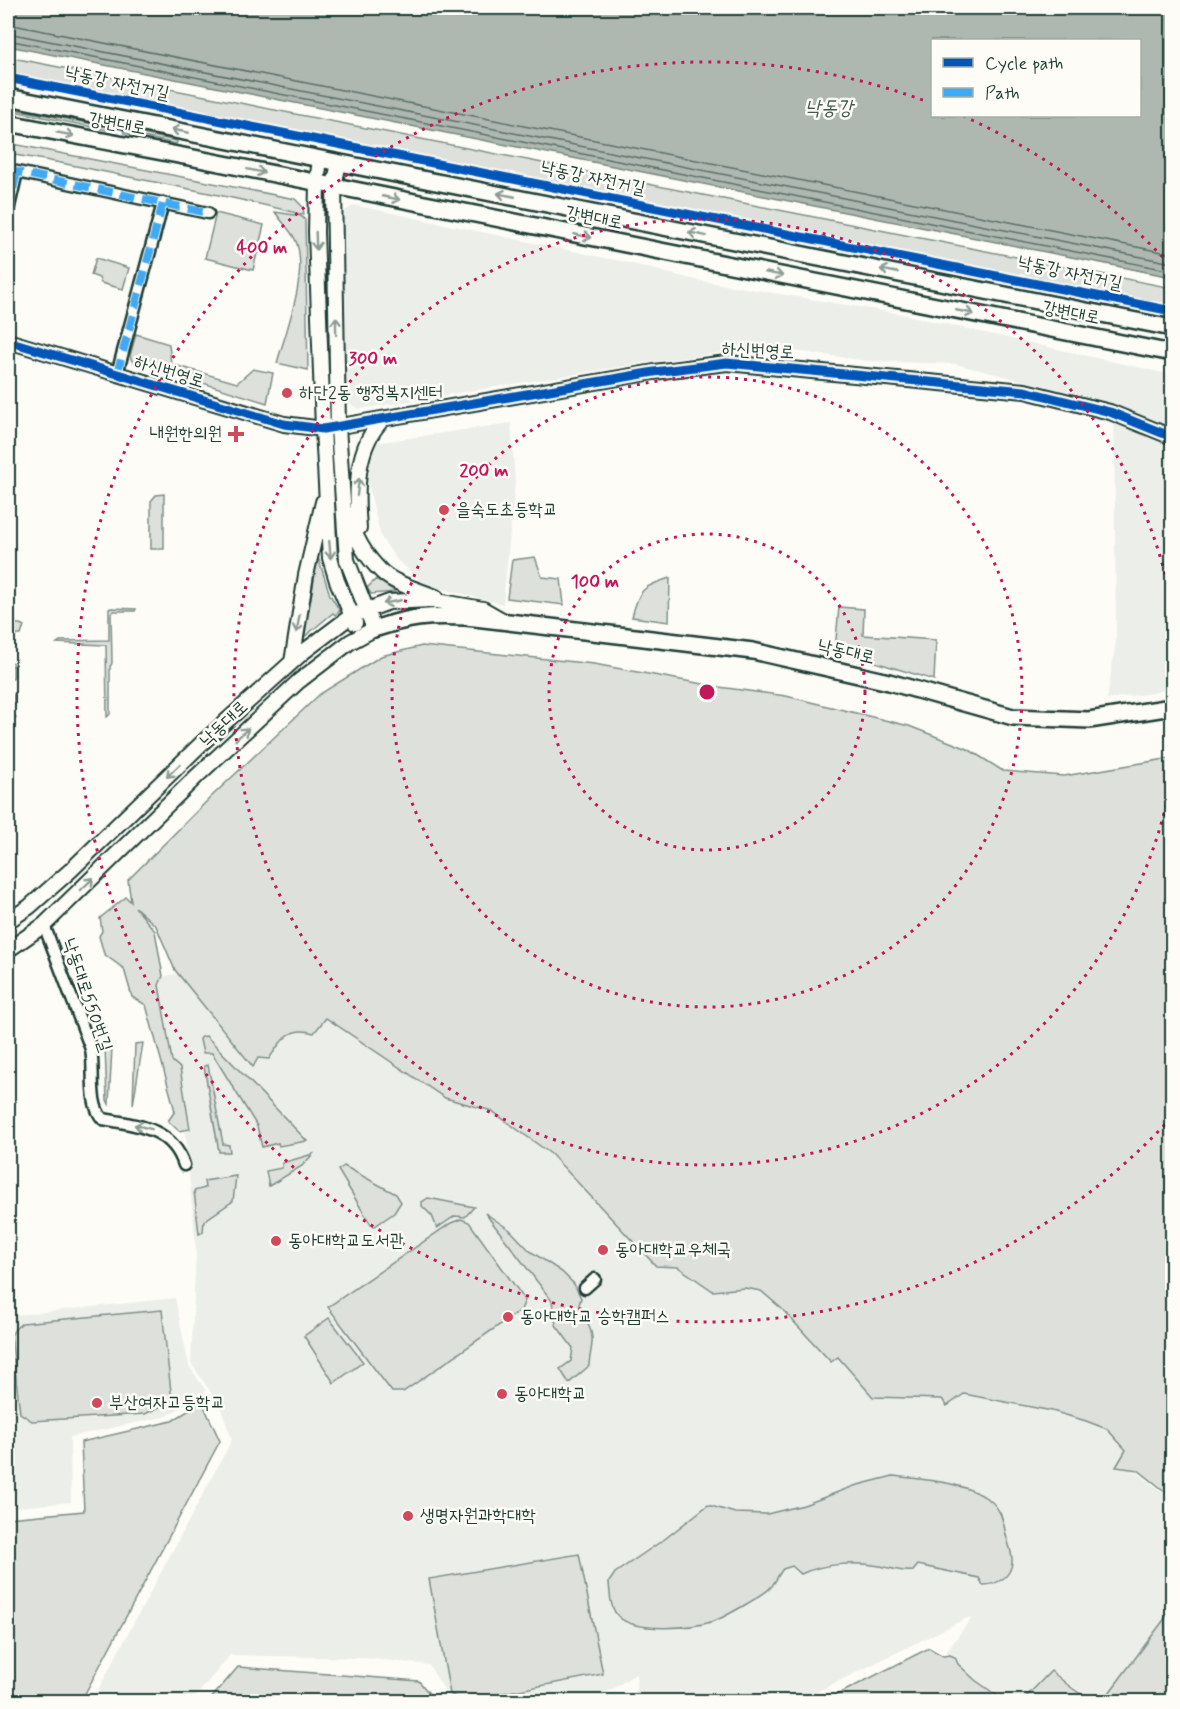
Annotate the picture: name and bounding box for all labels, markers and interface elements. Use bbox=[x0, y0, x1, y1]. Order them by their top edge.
legend bbox=[931, 39, 1141, 117]
text: Cycle path bbox=[985, 52, 1063, 76]
street label: 낙동강 자전거길 bbox=[63, 60, 172, 106]
text: Path bbox=[985, 82, 1020, 106]
water label: 낙동강 bbox=[805, 95, 856, 122]
street label: 강변대로 bbox=[86, 107, 148, 141]
one-way arrow bbox=[171, 124, 190, 136]
one-way arrow bbox=[55, 129, 74, 140]
street label: 낙동강 자전거길 bbox=[539, 155, 648, 201]
one-way arrow bbox=[246, 166, 266, 177]
one-way arrow bbox=[497, 189, 517, 200]
one-way arrow bbox=[381, 193, 401, 204]
street label: 강변대로 bbox=[563, 201, 625, 235]
one-way arrow bbox=[688, 227, 707, 239]
one-way arrow bbox=[311, 231, 322, 251]
one-way arrow bbox=[572, 231, 592, 242]
text: 400 m bbox=[237, 236, 287, 260]
street label: 낙동강 자전거길 bbox=[1016, 250, 1125, 296]
one-way arrow bbox=[879, 265, 899, 276]
one-way arrow bbox=[764, 269, 783, 281]
street label: 강변대로 bbox=[1040, 296, 1102, 330]
one-way arrow bbox=[955, 307, 974, 318]
one-way arrow bbox=[330, 317, 342, 337]
street label: 하신번영로 bbox=[721, 337, 795, 365]
text: 300 m bbox=[349, 347, 397, 371]
street label: 하신번영로 bbox=[131, 350, 207, 394]
place label: 하단2동 행정복지센터 bbox=[299, 381, 443, 405]
marker: 하단2동 행정복지센터 bbox=[280, 386, 294, 400]
place label: 내원한의원 bbox=[150, 422, 222, 446]
marker: 내원한의원 bbox=[227, 425, 245, 443]
text: 200 m bbox=[459, 459, 509, 483]
one-way arrow bbox=[352, 478, 363, 498]
place label: 을숙도초등학교 bbox=[456, 498, 557, 522]
marker: 을숙도초등학교 bbox=[437, 503, 451, 517]
one-way arrow bbox=[325, 540, 336, 560]
text: 100 m bbox=[571, 570, 619, 594]
one-way arrow bbox=[382, 597, 402, 608]
one-way arrow bbox=[292, 614, 303, 634]
street label: 낙동대로 bbox=[815, 634, 877, 670]
centre of rings bbox=[697, 682, 717, 702]
street label: 낙동대로 bbox=[195, 695, 253, 753]
one-way arrow bbox=[234, 727, 249, 741]
one-way arrow bbox=[166, 764, 181, 778]
one-way arrow bbox=[79, 877, 94, 892]
street label: 낙동대로550번길 bbox=[56, 935, 118, 1055]
one-way arrow bbox=[134, 1121, 153, 1133]
place label: 동아대학교도서관 bbox=[288, 1229, 404, 1253]
marker: 동아대학교도서관 bbox=[269, 1234, 283, 1248]
place label: 동아대학교우체국 bbox=[615, 1238, 731, 1262]
marker: 동아대학교우체국 bbox=[596, 1243, 610, 1257]
place label: 동아대학교 승학캠퍼스 bbox=[520, 1305, 670, 1329]
marker: 동아대학교 승학캠퍼스 bbox=[501, 1310, 515, 1324]
place label: 동아대학교 bbox=[514, 1382, 586, 1406]
marker: 동아대학교 bbox=[495, 1387, 509, 1401]
place label: 부산여자고등학교 bbox=[109, 1391, 225, 1415]
marker: 부산여자고등학교 bbox=[90, 1396, 104, 1410]
place label: 생명자원과학대학 bbox=[420, 1504, 536, 1528]
marker: 생명자원과학대학 bbox=[401, 1509, 415, 1523]

